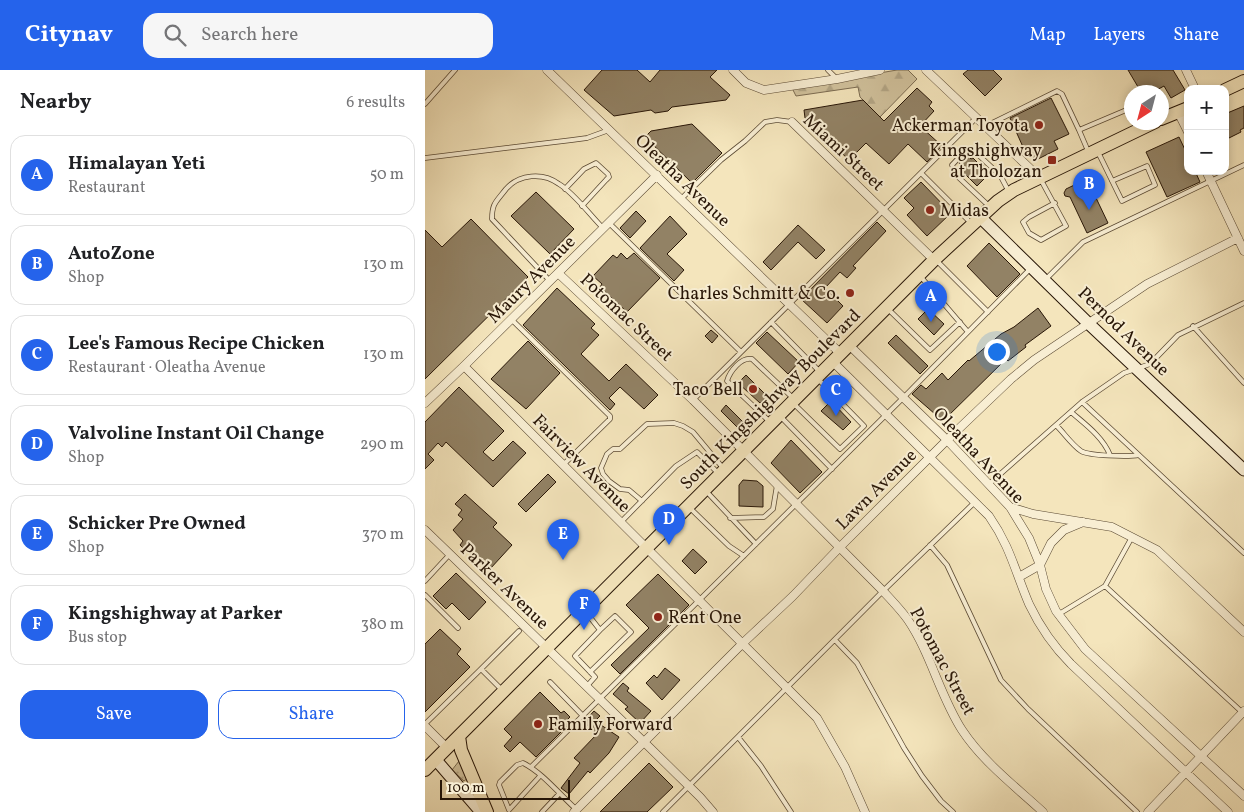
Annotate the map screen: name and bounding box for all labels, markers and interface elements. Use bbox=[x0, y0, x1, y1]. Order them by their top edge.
search box bbox=[143, 13, 493, 58]
text: Citynav bbox=[25, 18, 113, 52]
icon: search bbox=[161, 21, 189, 49]
text: Search here bbox=[201, 22, 298, 48]
text: Map bbox=[1029, 23, 1065, 48]
text: Layers bbox=[1093, 23, 1145, 48]
text: Share bbox=[1173, 23, 1219, 48]
north arrow bbox=[1124, 85, 1169, 130]
map controls bbox=[1184, 85, 1229, 175]
button: + bbox=[1184, 85, 1229, 130]
text: Nearby bbox=[20, 88, 91, 117]
text: 6 results bbox=[346, 92, 405, 114]
street label: Miami Street bbox=[797, 109, 889, 197]
place label: Ackerman Toyota bbox=[892, 114, 1029, 139]
marker: Ackerman Toyota bbox=[1033, 119, 1045, 131]
street label: Oleatha Avenue bbox=[629, 129, 735, 233]
button: − bbox=[1184, 130, 1229, 175]
place label: Kingshighway at Tholozan bbox=[929, 139, 1042, 185]
text: Himalayan Yeti bbox=[68, 151, 206, 177]
marker: Kingshighway at Tholozan bbox=[1046, 154, 1058, 166]
text: A bbox=[31, 164, 43, 186]
text: 50 m bbox=[370, 164, 404, 186]
pin: B bbox=[1073, 169, 1105, 210]
text: Restaurant bbox=[68, 177, 146, 199]
place label: Midas bbox=[940, 199, 989, 224]
marker: Midas bbox=[924, 204, 936, 216]
street label: Maury Avenue bbox=[483, 231, 582, 330]
text: AutoZone bbox=[68, 241, 155, 267]
text: B bbox=[32, 254, 42, 276]
text: 130 m bbox=[363, 254, 404, 276]
text: Shop bbox=[68, 267, 104, 289]
street label: Potomac Street bbox=[574, 268, 678, 368]
pin: A bbox=[915, 281, 947, 322]
place label: Charles Schmitt & Co. bbox=[668, 282, 840, 307]
street label: Pernod Avenue bbox=[1071, 282, 1174, 382]
marker: Charles Schmitt & Co. bbox=[844, 287, 856, 299]
street label: South Kingshighway Boulevard bbox=[675, 304, 867, 496]
text: Lee's Famous Recipe Chicken bbox=[68, 331, 325, 357]
your location bbox=[984, 339, 1010, 365]
text: C bbox=[32, 344, 42, 366]
text: 130 m bbox=[363, 344, 404, 366]
text: Restaurant · Oleatha Avenue bbox=[68, 357, 266, 379]
pin: C bbox=[820, 375, 852, 416]
place label: Taco Bell bbox=[673, 378, 743, 403]
marker: Taco Bell bbox=[747, 383, 759, 395]
street label: Oleatha Avenue bbox=[926, 402, 1029, 510]
street label: Fairview Avenue bbox=[526, 409, 636, 519]
text: Valvoline Instant Oil Change bbox=[68, 421, 324, 447]
text: D bbox=[31, 434, 43, 456]
text: 290 m bbox=[360, 434, 404, 456]
street label: Lawn Avenue bbox=[831, 444, 923, 536]
text: Shop bbox=[68, 447, 104, 469]
pin: D bbox=[653, 504, 685, 545]
text: Schicker Pre Owned bbox=[68, 511, 246, 537]
pin: E bbox=[547, 519, 579, 560]
text: E bbox=[32, 524, 42, 546]
text: 370 m bbox=[362, 524, 404, 546]
text: Shop bbox=[68, 537, 104, 559]
street label: Parker Avenue bbox=[454, 538, 554, 636]
pin: F bbox=[568, 589, 600, 630]
text: Kingshighway at Parker bbox=[68, 601, 283, 627]
street label: Potomac Street bbox=[903, 603, 981, 720]
place label: Rent One bbox=[668, 606, 742, 631]
marker: Rent One bbox=[652, 611, 664, 623]
text: F bbox=[32, 614, 42, 636]
text: 380 m bbox=[361, 614, 404, 636]
text: Bus stop bbox=[68, 627, 127, 649]
button: Save bbox=[20, 690, 208, 739]
button: Share bbox=[218, 690, 405, 739]
place label: Family Forward bbox=[548, 713, 673, 738]
marker: Family Forward bbox=[532, 718, 544, 730]
scale bar bbox=[440, 777, 570, 800]
text: 100 m bbox=[447, 779, 485, 798]

